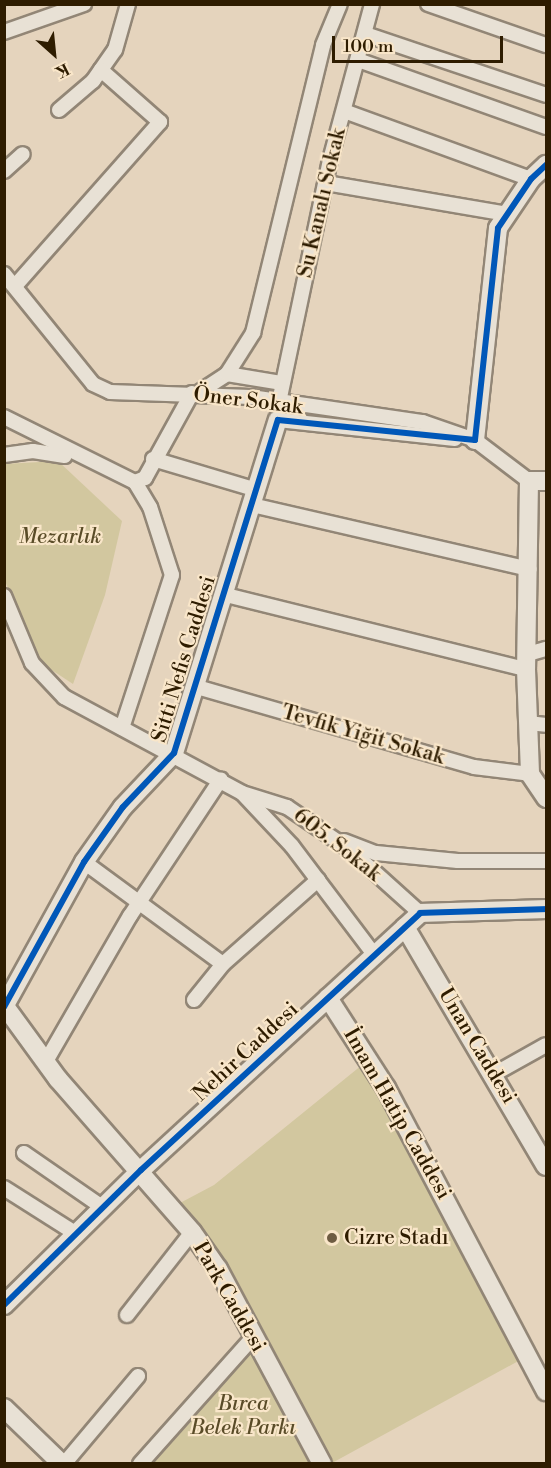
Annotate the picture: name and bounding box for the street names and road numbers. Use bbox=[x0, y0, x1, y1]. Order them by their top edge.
street label: Su Kanalı Sokak bbox=[293, 126, 351, 280]
street label: Öner Sokak bbox=[192, 382, 304, 420]
street label: Sitti Nefis Caddesi bbox=[147, 573, 221, 745]
street label: Tevfik Yiğit Sokak bbox=[279, 700, 447, 770]
street label: 605. Sokak bbox=[288, 803, 386, 887]
street label: Unan Caddesi bbox=[433, 984, 521, 1108]
street label: Nehir Caddesi bbox=[188, 997, 304, 1107]
street label: İmam Hatip Caddesi bbox=[338, 1024, 456, 1204]
street label: Park Caddesi bbox=[187, 1237, 271, 1357]

